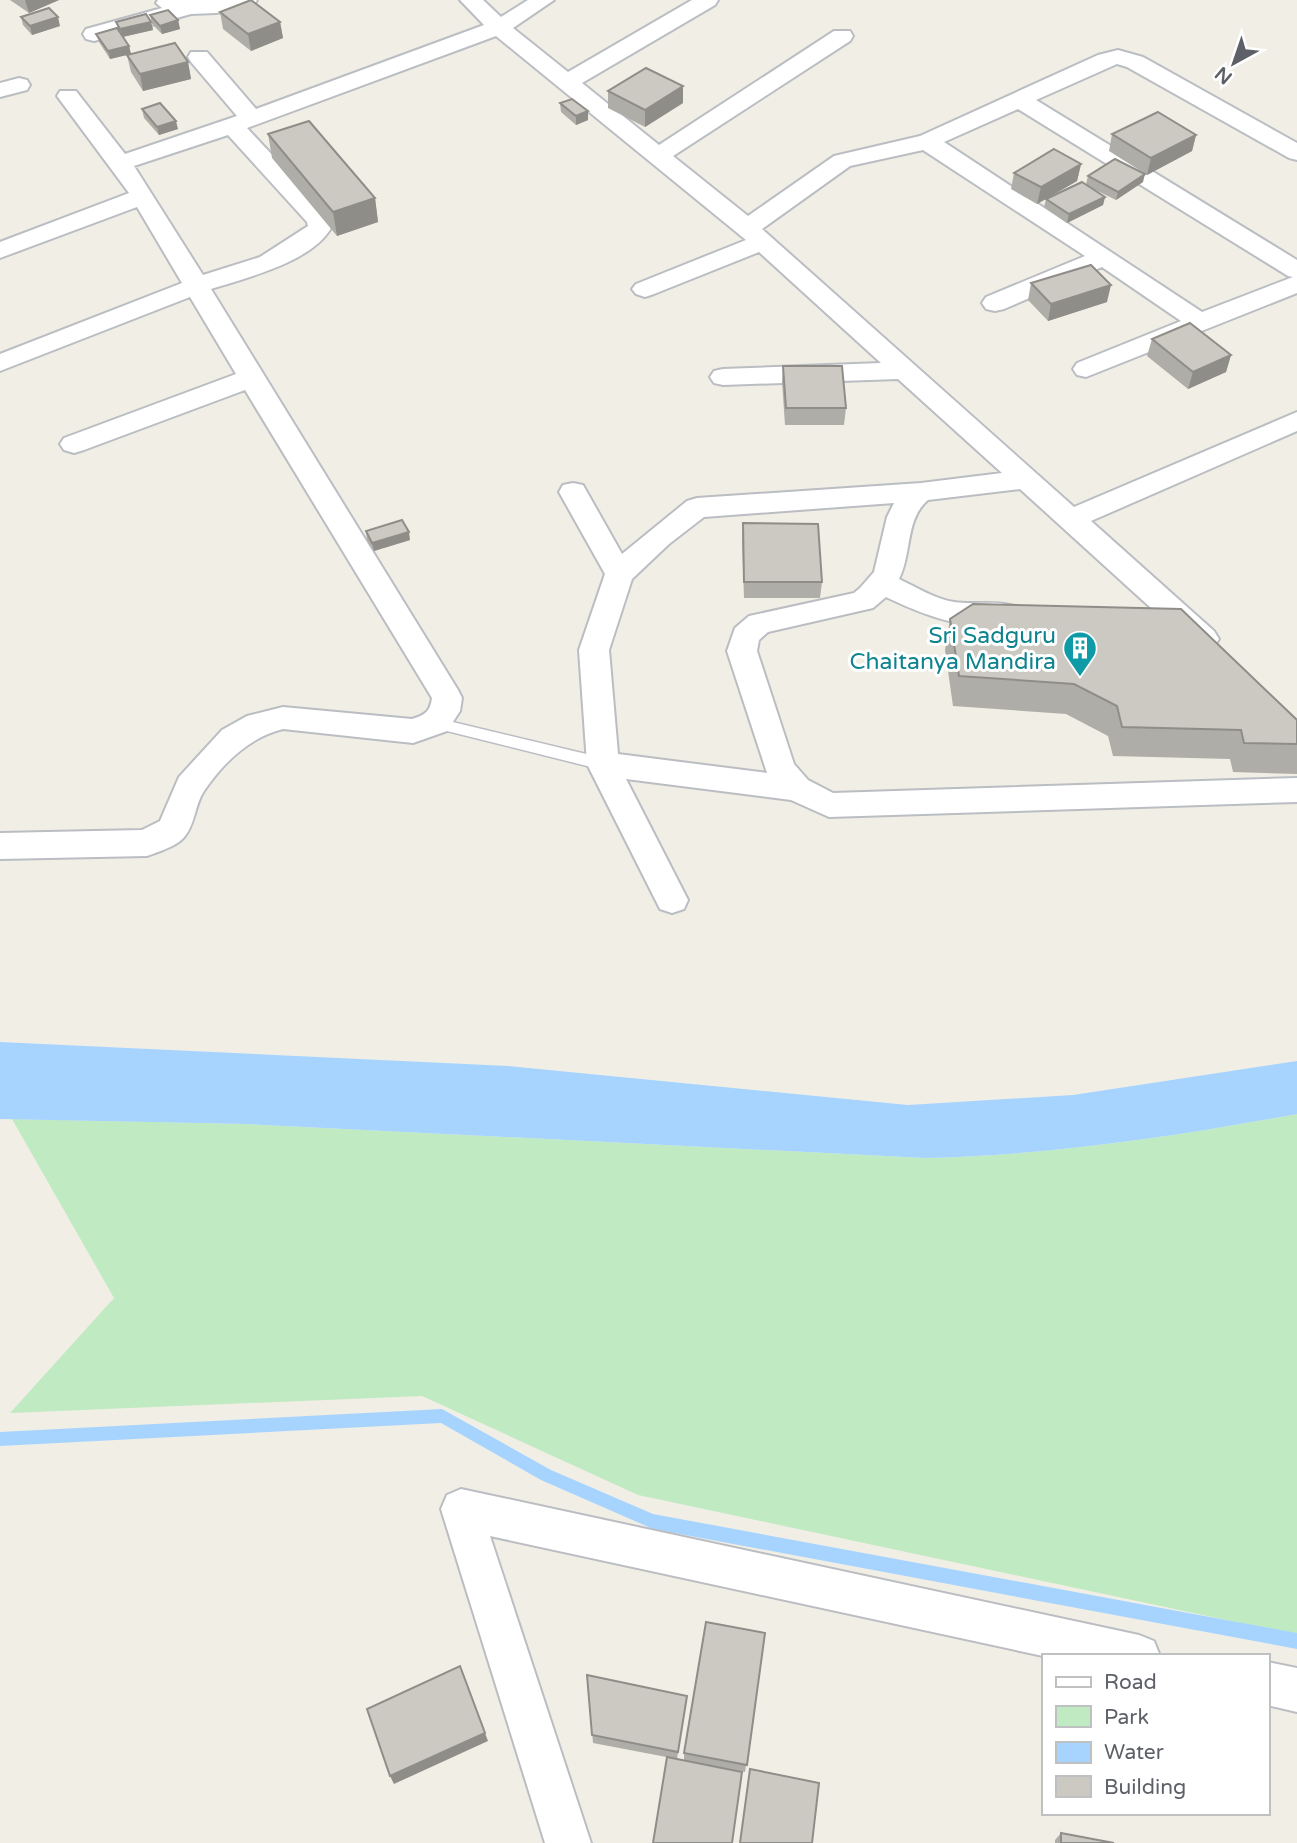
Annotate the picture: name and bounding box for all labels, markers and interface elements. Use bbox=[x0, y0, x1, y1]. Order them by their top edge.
north arrow bbox=[1199, 28, 1269, 98]
text: N bbox=[1211, 62, 1237, 89]
place label: Sri Sadguru Chaitanya Mandira bbox=[850, 622, 1056, 676]
building icon: Sri Sadguru Chaitanya Mandira bbox=[1061, 629, 1099, 678]
legend bbox=[1042, 1654, 1269, 1815]
text: Road bbox=[1104, 1670, 1157, 1695]
text: Park bbox=[1104, 1705, 1149, 1730]
text: Water bbox=[1104, 1740, 1164, 1765]
text: Building bbox=[1104, 1775, 1186, 1800]

